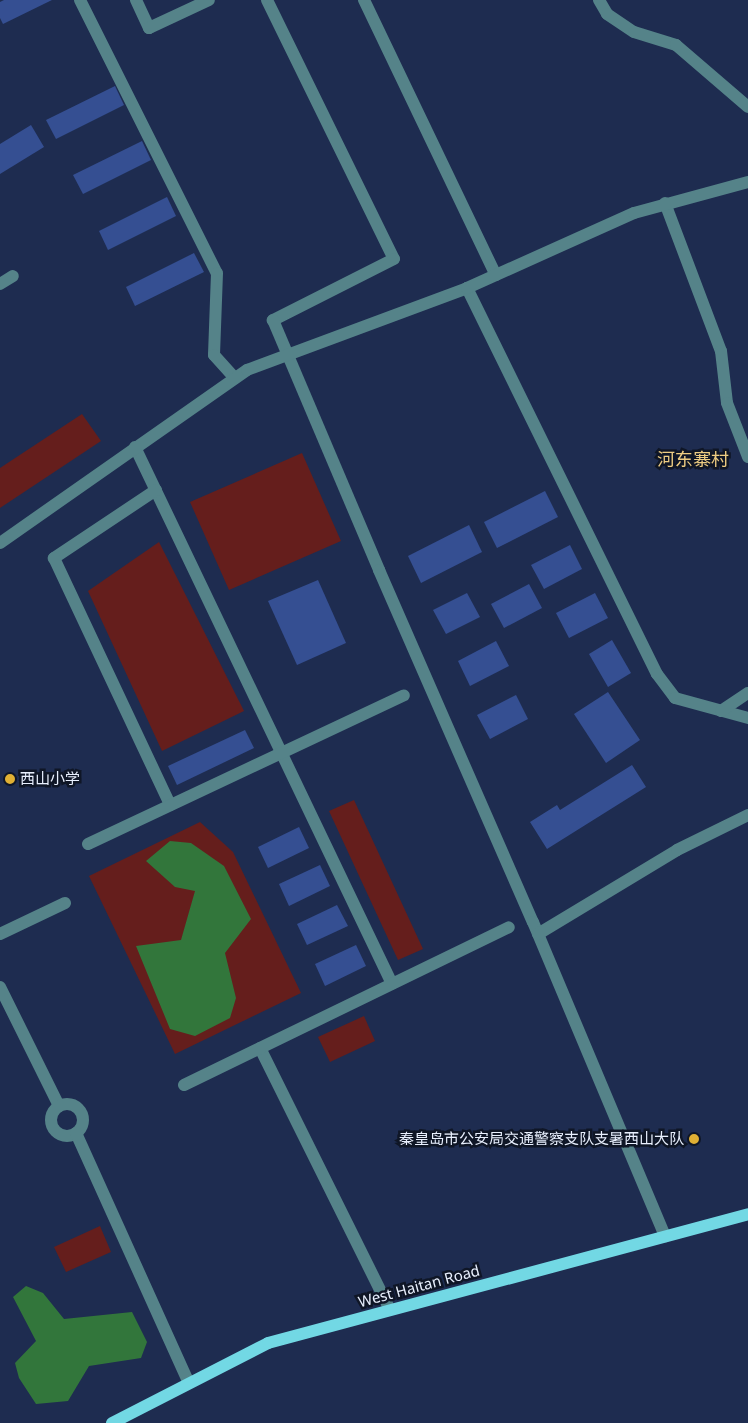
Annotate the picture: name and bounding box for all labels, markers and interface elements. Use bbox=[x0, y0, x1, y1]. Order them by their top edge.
district label: 河东寨村 bbox=[657, 448, 729, 470]
place label: 西山小学 bbox=[20, 770, 80, 788]
marker: 西山小学 bbox=[4, 773, 16, 785]
place label: 秦皇岛市公安局交通警察支队支暑西山大队 bbox=[399, 1130, 684, 1148]
marker: 秦皇岛市公安局交通警察支队支暑西山大队 bbox=[688, 1133, 700, 1145]
street label: West Haitan Road bbox=[356, 1261, 482, 1311]

